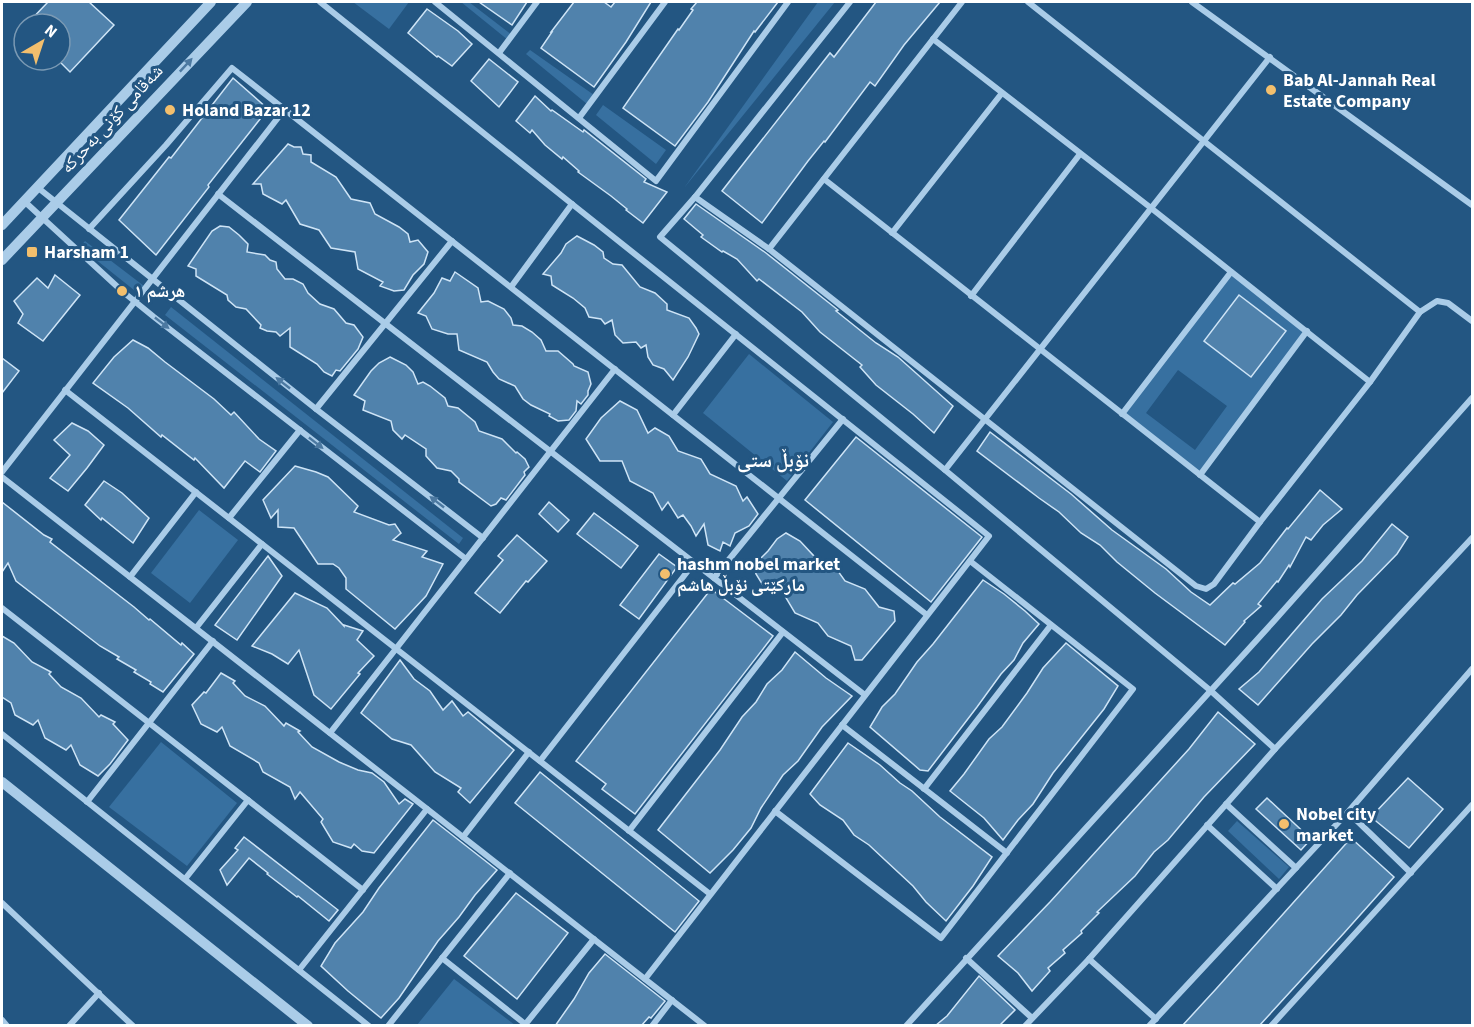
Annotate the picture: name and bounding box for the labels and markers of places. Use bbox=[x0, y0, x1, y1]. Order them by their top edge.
place label: Bab Al-Jannah Real Estate Company bbox=[1283, 68, 1436, 114]
marker: Bab Al-Jannah Real Estate Company bbox=[1264, 83, 1278, 97]
place label: Holand Bazar 12 bbox=[182, 98, 311, 123]
marker: Holand Bazar 12 bbox=[163, 103, 177, 117]
place label: Harsham 1 bbox=[44, 240, 129, 265]
marker: Harsham 1 bbox=[25, 245, 39, 259]
place label: هرشم ١ bbox=[134, 279, 185, 304]
marker: هرشم ١ bbox=[115, 284, 129, 298]
place label: hashm nobel market مارکێتی نۆبڵ هاشم bbox=[677, 552, 840, 598]
marker: hashm nobel market مارکێتی نۆبڵ هاشم bbox=[658, 567, 672, 581]
place label: Nobel city market bbox=[1296, 802, 1377, 848]
marker: Nobel city market bbox=[1277, 817, 1291, 831]

